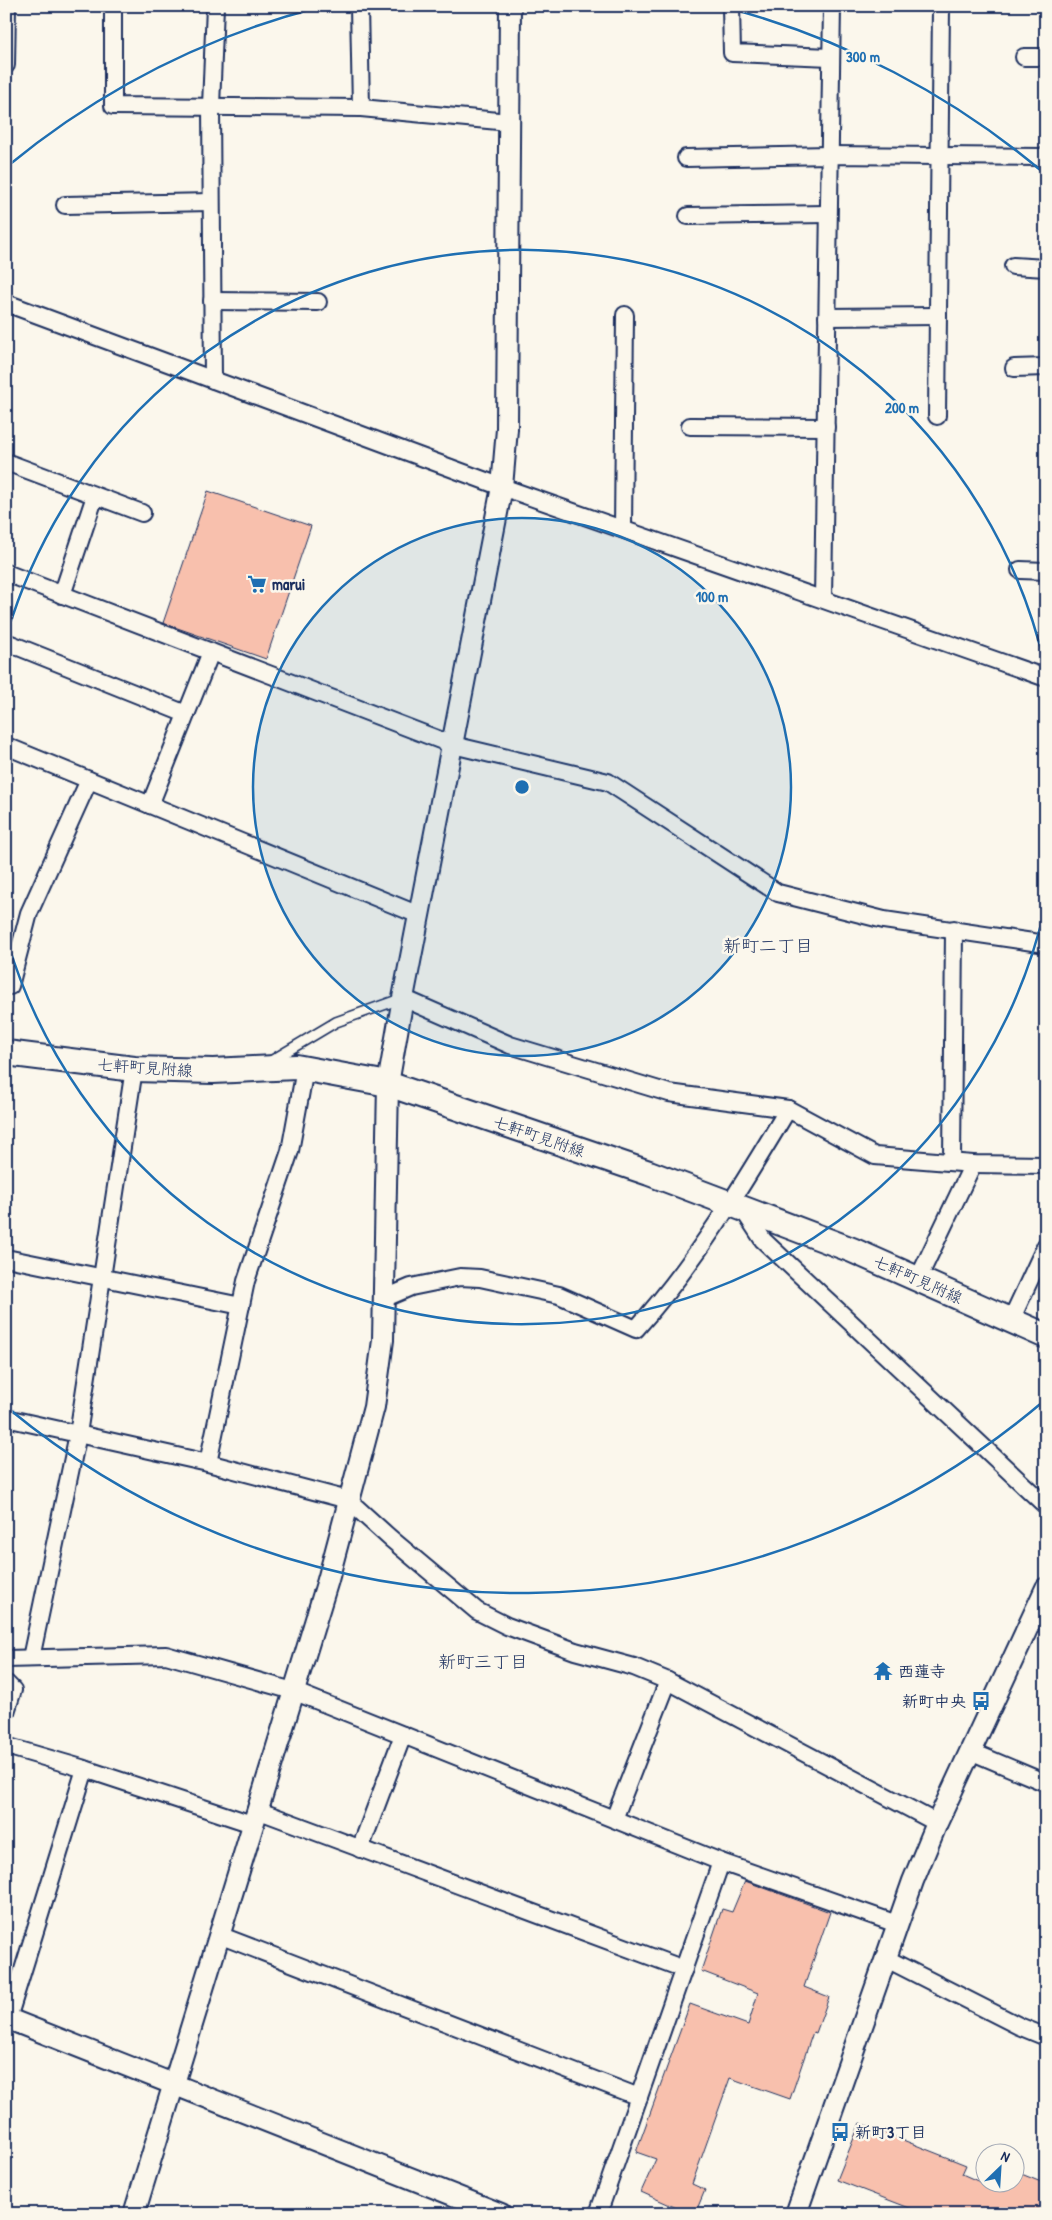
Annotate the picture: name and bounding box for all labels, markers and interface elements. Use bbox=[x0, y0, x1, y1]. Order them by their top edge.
text: 300 m bbox=[846, 46, 880, 67]
text: 200 m bbox=[885, 397, 919, 418]
supermarket icon: marui bbox=[246, 573, 268, 595]
place label: marui bbox=[272, 573, 305, 595]
text: 100 m bbox=[696, 586, 728, 607]
centre of rings bbox=[513, 778, 531, 796]
district label: 新町二丁目 bbox=[723, 933, 813, 958]
street label: 七軒町見附線 bbox=[96, 1053, 194, 1081]
street label: 七軒町見附線 bbox=[490, 1110, 588, 1162]
street label: 七軒町見附線 bbox=[870, 1249, 966, 1309]
district label: 新町三丁目 bbox=[438, 1649, 528, 1674]
temple icon: 西蓮寺 bbox=[872, 1660, 894, 1682]
place label: 西蓮寺 bbox=[898, 1660, 946, 1682]
place label: 新町中央 bbox=[902, 1690, 966, 1712]
bus stop icon: 新町中央 bbox=[970, 1690, 992, 1712]
bus stop icon: 新町3丁目 bbox=[829, 2121, 851, 2143]
place label: 新町3丁目 bbox=[855, 2121, 926, 2143]
north arrow bbox=[974, 2142, 1024, 2192]
text: N bbox=[998, 2146, 1014, 2166]

